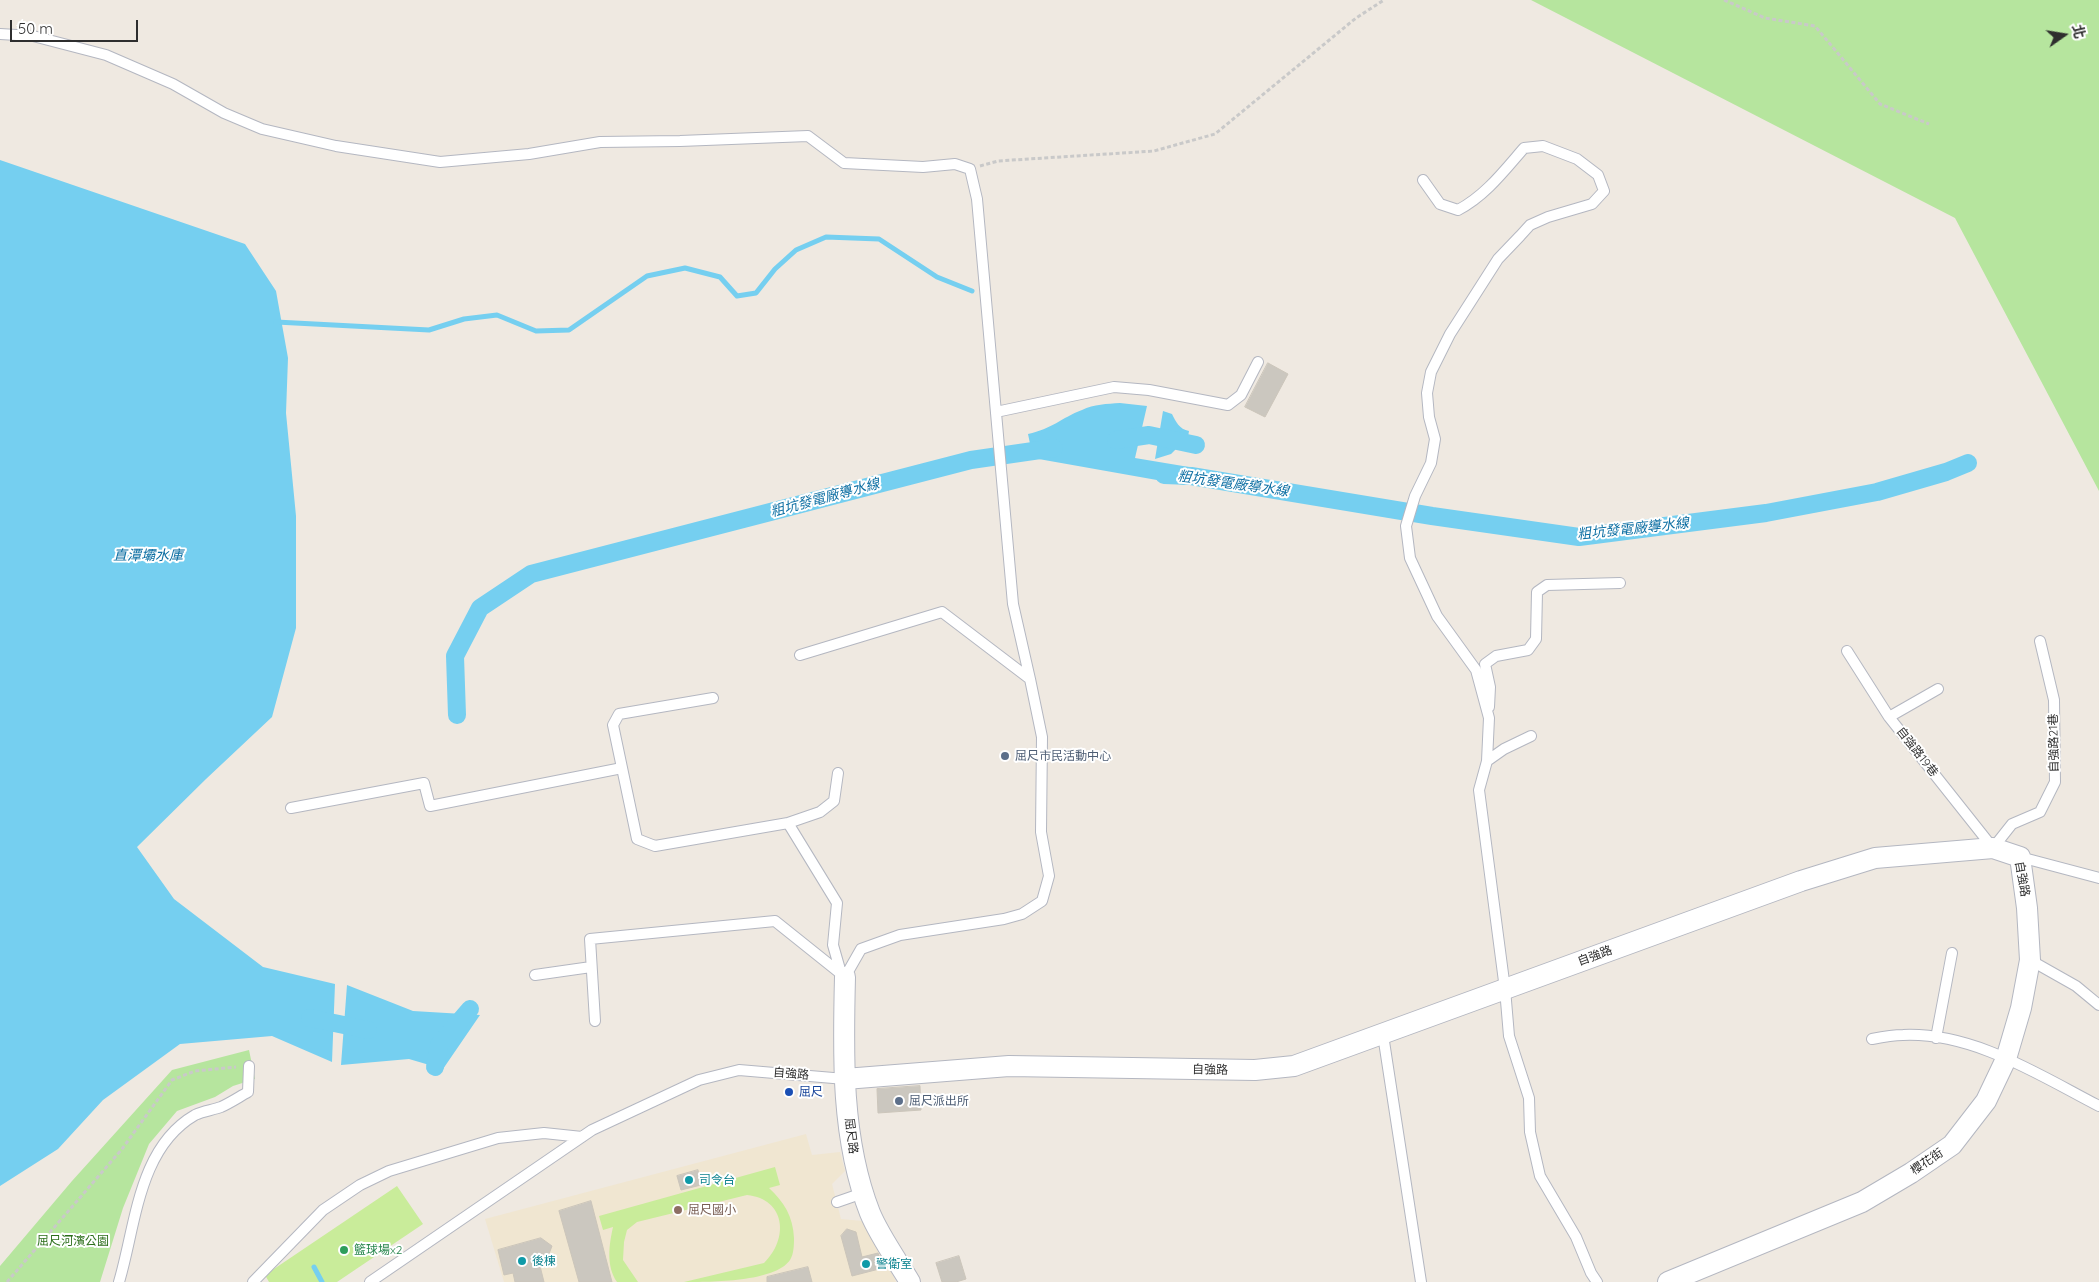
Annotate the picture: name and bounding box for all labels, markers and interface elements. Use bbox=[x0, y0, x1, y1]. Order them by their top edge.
scale bar bbox=[12, 10, 140, 42]
north arrow bbox=[2039, 10, 2089, 60]
text: 50 m bbox=[18, 19, 53, 38]
text: 北 bbox=[2068, 23, 2089, 40]
water label: 粗坑發電廠導水線 bbox=[1176, 468, 1290, 500]
water label: 粗坑發電廠導水線 bbox=[769, 475, 881, 521]
water label: 粗坑發電廠導水線 bbox=[1576, 515, 1690, 543]
water label: 直潭壩水庫 bbox=[113, 548, 183, 564]
street label: 自強路21巷 bbox=[2046, 713, 2062, 773]
street label: 自強路19巷 bbox=[1893, 724, 1941, 780]
place label: 屈尺市民活動中心 bbox=[1015, 749, 1111, 763]
marker: 屈尺市民活動中心 bbox=[999, 750, 1011, 762]
street label: 自強路 bbox=[2012, 860, 2032, 898]
street label: 自強路 bbox=[1576, 943, 1614, 969]
street label: 自強路 bbox=[1192, 1062, 1228, 1078]
street label: 自強路 bbox=[772, 1065, 810, 1083]
place label: 屈尺 bbox=[799, 1085, 823, 1099]
marker: 屈尺 bbox=[783, 1086, 795, 1098]
place label: 屈尺派出所 bbox=[909, 1094, 969, 1108]
marker: 屈尺派出所 bbox=[893, 1095, 905, 1107]
street label: 屈尺路 bbox=[842, 1117, 860, 1155]
street label: 櫻花街 bbox=[1908, 1146, 1946, 1178]
place label: 司令台 bbox=[699, 1173, 735, 1187]
marker: 司令台 bbox=[683, 1174, 695, 1186]
place label: 屈尺國小 bbox=[688, 1203, 736, 1217]
marker: 屈尺國小 bbox=[672, 1204, 684, 1216]
park label: 屈尺河濱公園 bbox=[37, 1234, 109, 1248]
place label: 籃球場x2 bbox=[354, 1243, 402, 1257]
marker: 籃球場x2 bbox=[338, 1244, 350, 1256]
place label: 後棟 bbox=[532, 1254, 556, 1268]
marker: 後棟 bbox=[516, 1255, 528, 1267]
place label: 警衛室 bbox=[876, 1257, 912, 1271]
marker: 警衛室 bbox=[860, 1258, 872, 1270]

